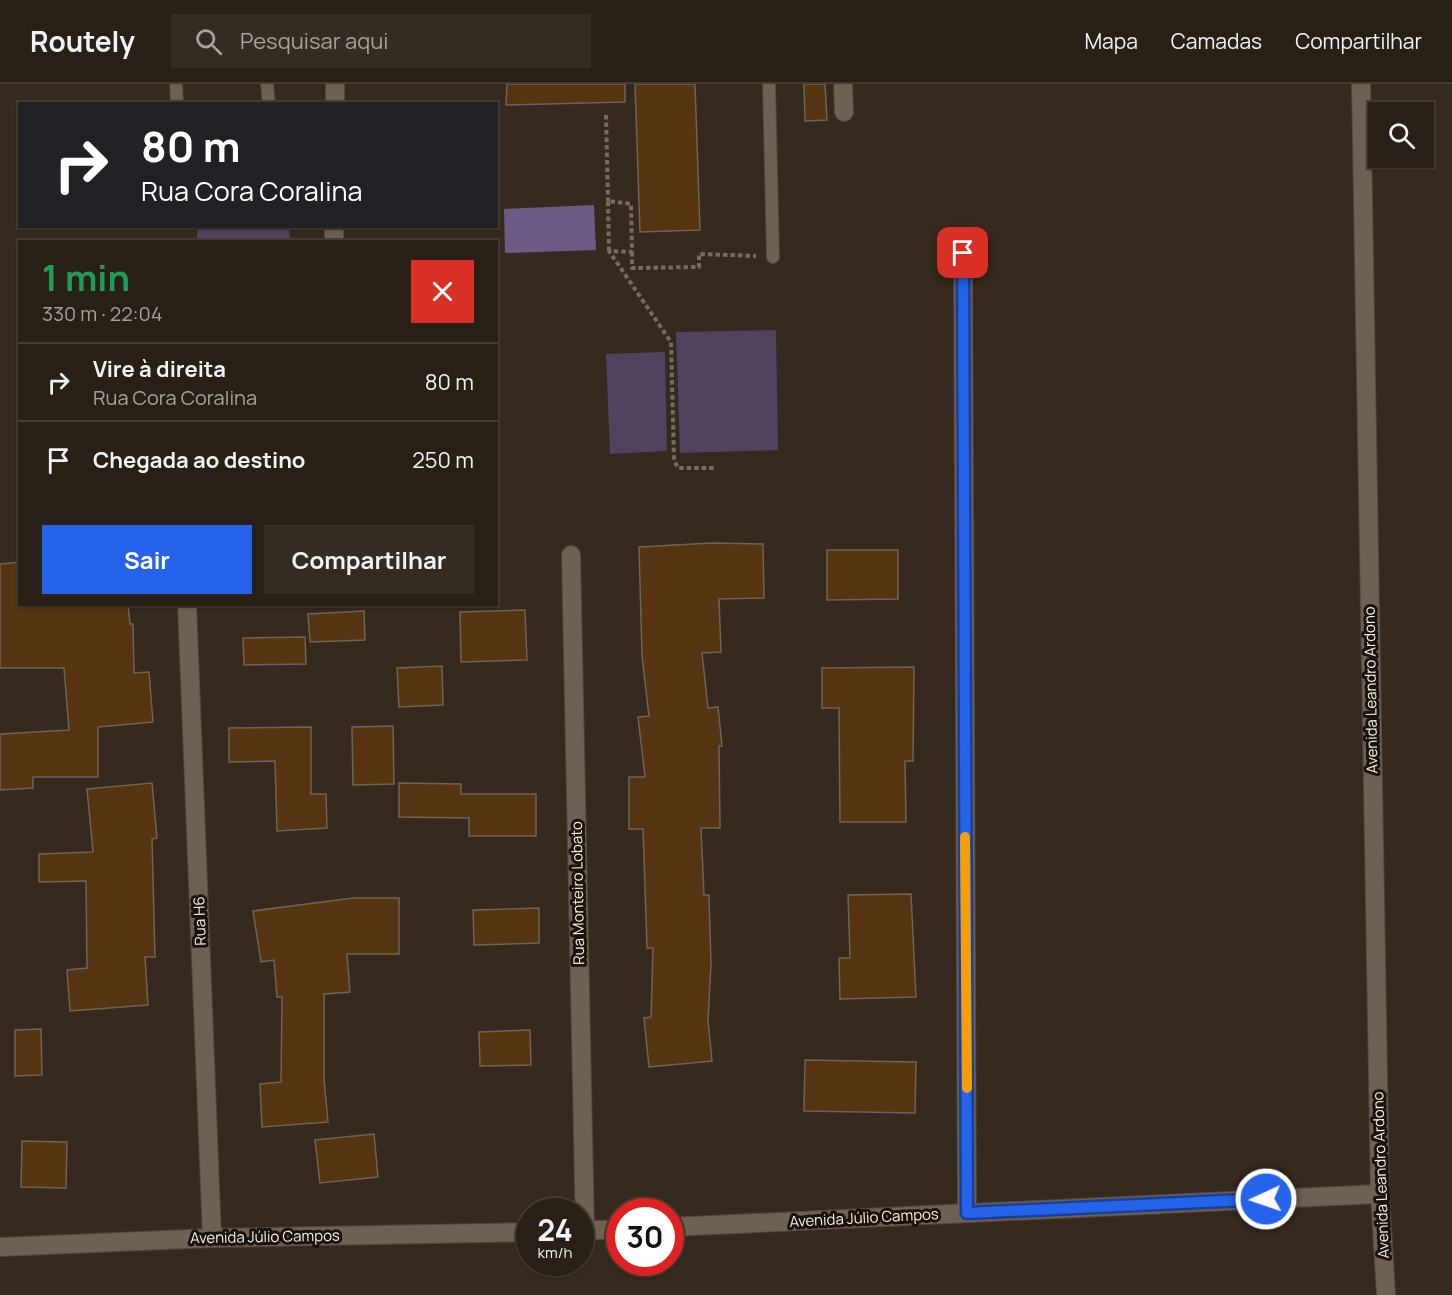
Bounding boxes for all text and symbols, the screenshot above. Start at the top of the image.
search box [171,14,591,68]
text: Routely [30,22,135,60]
icon: search [192,25,225,58]
text: Pesquisar aqui [240,26,388,56]
text: Mapa [1084,27,1138,55]
text: Camadas [1171,27,1262,55]
text: Compartilhar [1295,27,1422,55]
map controls [1368,102,1434,168]
button: search [1368,102,1434,168]
text: 80 m [141,117,241,175]
icon: right [42,126,120,204]
text: Rua Cora Coralina [141,172,362,209]
pin [937,227,988,278]
icon: arrive [946,236,979,269]
text: 1 min [42,253,130,302]
button: close [411,260,474,323]
text: 330 m · 22:04 [42,300,163,327]
text: Vire à direita [93,354,226,384]
icon: right [42,366,75,399]
text: 80 m [425,367,474,397]
text: Rua Cora Coralina [93,384,257,411]
icon: arrive [42,444,75,477]
text: Chegada ao destino [93,445,305,475]
text: 250 m [412,445,474,475]
button: Sair [42,525,252,594]
button: Compartilhar [264,525,474,594]
street label: Avenida Leandro Ardono [1359,606,1382,774]
street label: Rua Monteiro Lobato [566,821,589,965]
street label: Rua H6 [188,896,211,946]
street label: Avenida Leandro Ardono [1367,1091,1394,1259]
position arrow [1234,1167,1298,1231]
speed limit sign: 30 [606,1198,684,1276]
street label: Avenida Júlio Campos [789,1203,939,1232]
text: 24 [537,1209,573,1250]
street label: Avenida Júlio Campos [190,1225,340,1248]
text: km/h [538,1242,572,1263]

